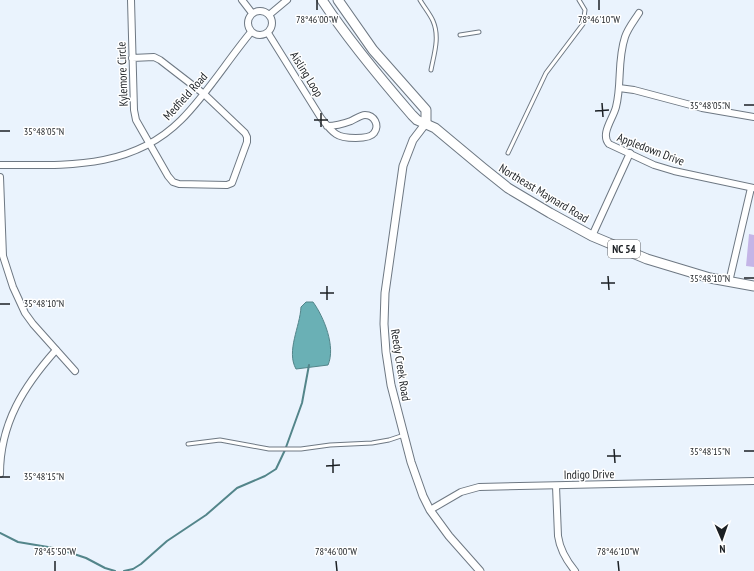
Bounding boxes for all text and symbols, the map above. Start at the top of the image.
text: 78°46'00"W [296,13,338,26]
text: 78°46'10"W [578,13,620,26]
street label: Kylemore Circle [113,41,131,107]
street label: Aisling Loop [287,48,327,100]
street label: Medfield Road [160,69,210,123]
text: 35°48'05"N [690,99,730,112]
text: 35°48'05"N [24,125,64,138]
street label: Appledown Drive [615,129,687,169]
street label: Northeast Maynard Road [496,160,592,226]
road number: NC 54 [608,240,640,258]
text: 35°48'10"N [690,272,730,285]
text: 35°48'10"N [24,297,64,310]
street label: Reedy Creek Road [388,328,414,402]
text: 35°48'15"N [690,445,730,458]
street label: Indigo Drive [564,466,614,482]
text: 35°48'15"N [24,470,64,483]
north arrow [702,519,742,559]
text: N [719,542,726,556]
text: 78°45'50"W [34,545,76,558]
text: 78°46'00"W [315,545,357,558]
text: 78°46'10"W [597,545,639,558]

